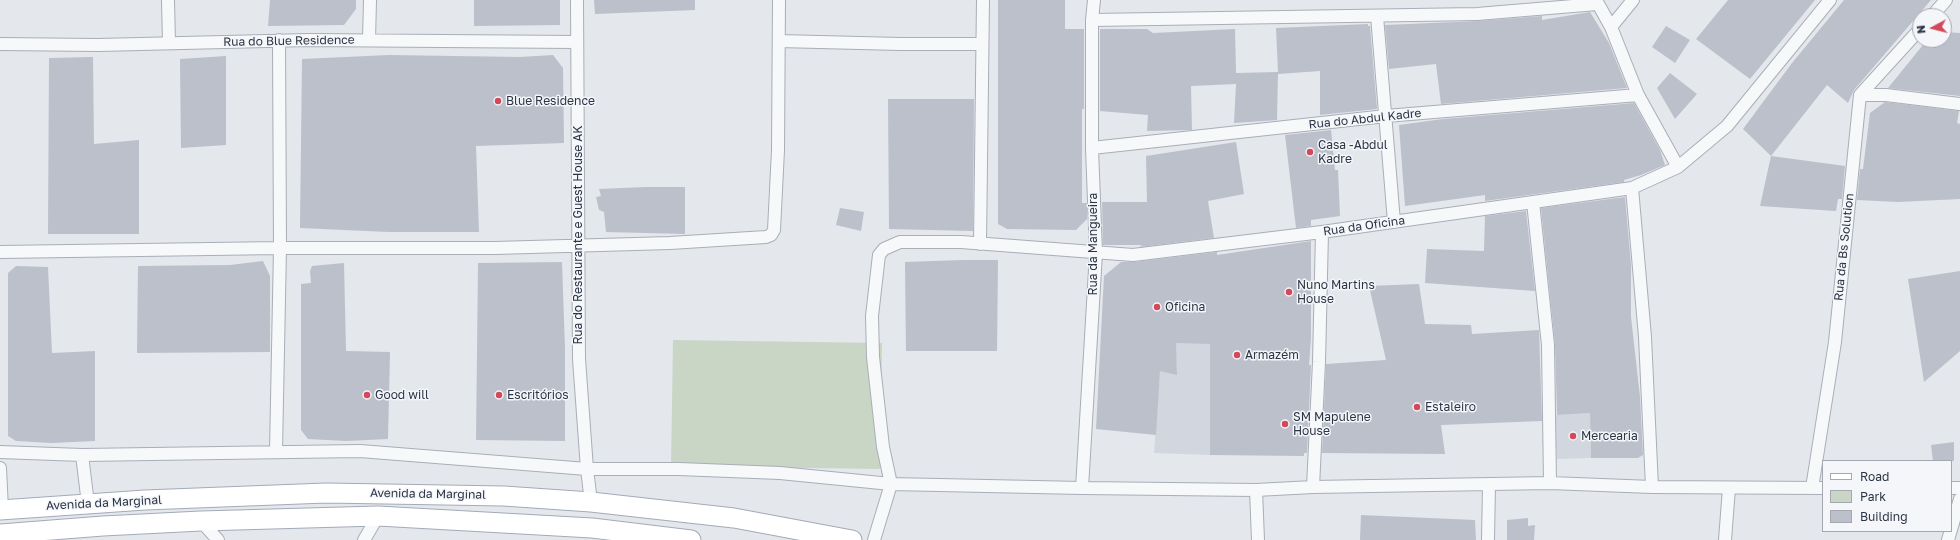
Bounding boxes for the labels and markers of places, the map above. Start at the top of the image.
place label: Blue Residence [506,94,595,108]
marker: Blue Residence [493,96,503,106]
place label: Casa -Abdul Kadre [1318,138,1388,166]
marker: Casa -Abdul Kadre [1305,147,1315,157]
place label: Nuno Martins House [1297,278,1375,306]
marker: Nuno Martins House [1284,287,1294,297]
place label: Oficina [1165,300,1205,314]
marker: Oficina [1152,302,1162,312]
place label: Armazém [1245,348,1299,362]
marker: Armazém [1232,350,1242,360]
place label: Good will [375,388,429,402]
place label: Escritórios [507,388,569,402]
marker: Good will [362,390,372,400]
marker: Escritórios [494,390,504,400]
place label: Estaleiro [1425,400,1476,414]
marker: Estaleiro [1412,402,1422,412]
place label: SM Mapulene House [1293,410,1371,438]
marker: SM Mapulene House [1280,419,1290,429]
place label: Mercearia [1581,429,1638,443]
marker: Mercearia [1568,431,1578,441]

